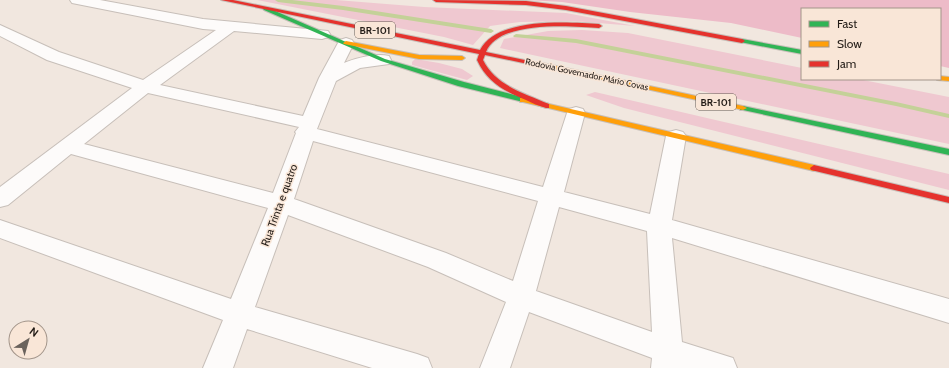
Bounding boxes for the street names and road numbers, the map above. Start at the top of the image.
road number: BR-101 [355,22,395,38]
street label: Rodovia Governador Mário Covas [524,56,650,92]
road number: BR-101 [696,94,736,110]
street label: Rua Trinta e quatro [258,162,300,248]

